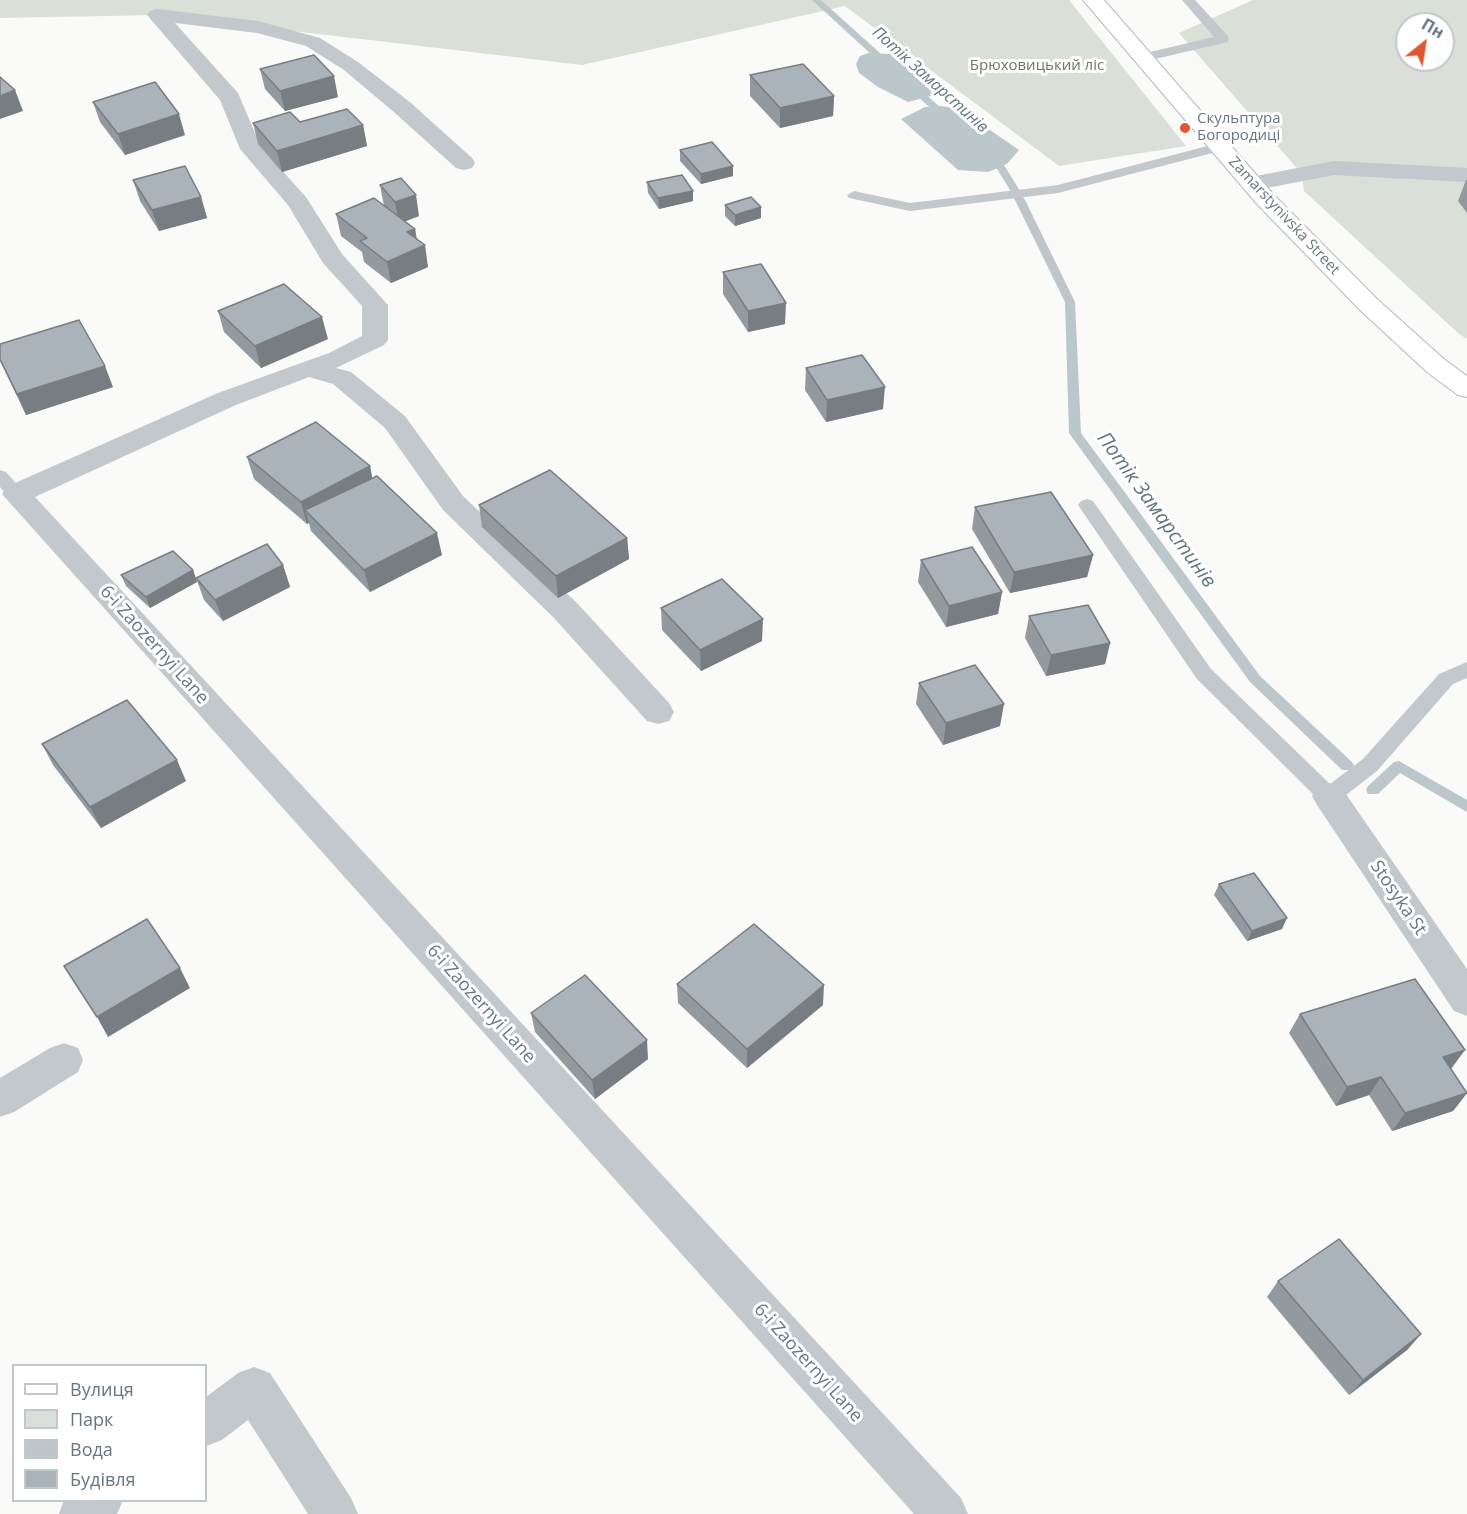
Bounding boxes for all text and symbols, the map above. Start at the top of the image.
north arrow [1395,12,1455,72]
text: Пн [1418,13,1448,43]
water label: Потік Замарстинів [868,23,992,137]
park label: Брюховицький ліс [970,57,1104,75]
place label: Скульптура Богородиці [1197,110,1281,145]
marker: Скульптура Богородиці [1178,121,1192,135]
street label: Zamarstynivska Street [1225,153,1343,279]
water label: Потік Замарстинів [1091,427,1221,593]
street label: 6-i Zaozernyi Lane [95,581,213,709]
street label: Stosyka St [1365,857,1431,939]
street label: 6-i Zaozernyi Lane [422,940,540,1068]
street label: 6-i Zaozernyi Lane [749,1299,867,1427]
legend [12,1364,207,1502]
text: Вулиця [70,1377,134,1401]
text: Парк [70,1407,113,1431]
text: Вода [70,1437,113,1461]
text: Будівля [70,1467,136,1491]

